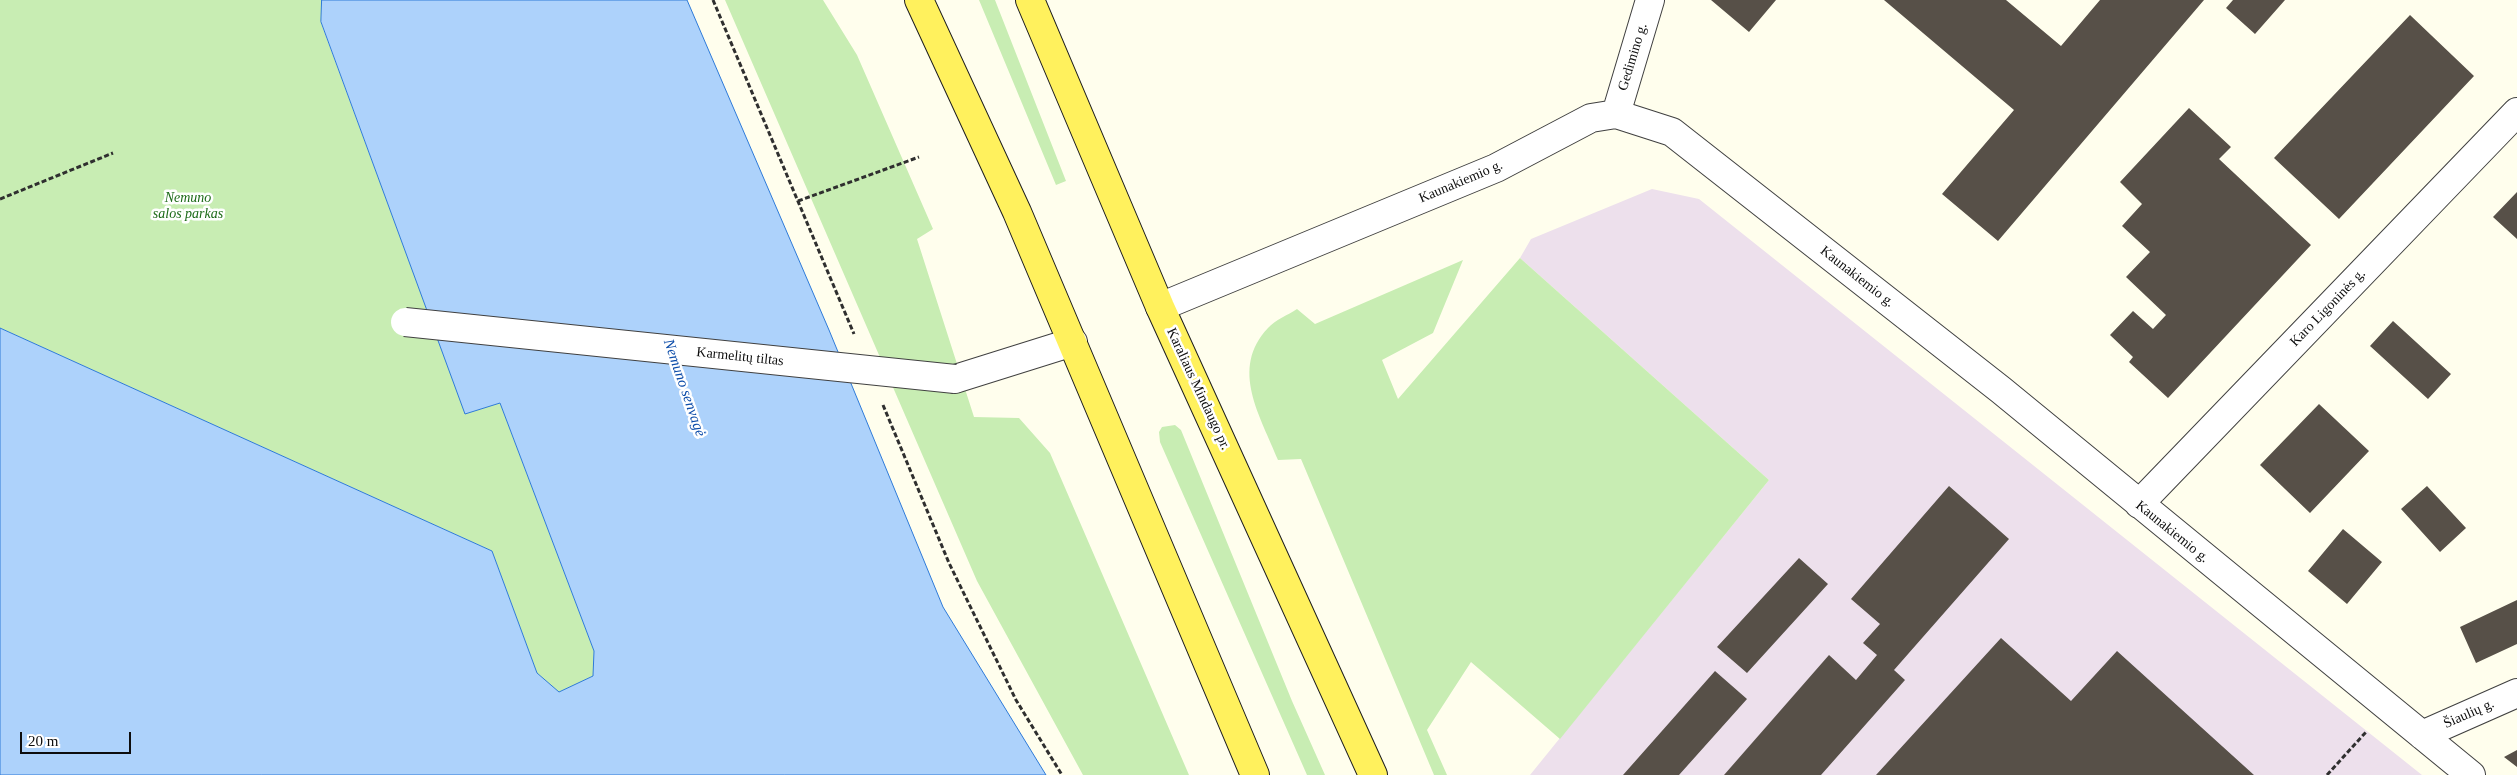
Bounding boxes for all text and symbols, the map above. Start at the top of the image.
street label: Gedimino g. [1615,21,1651,93]
street label: Kaunakiemio g. [1417,157,1505,207]
park label: Nemuno salos parkas [153,190,223,222]
street label: Kaunakiemio g. [1817,243,1897,311]
street label: Karo Ligoninės g. [2287,266,2369,350]
street label: Karaliaus Mindaugo pr. [1162,325,1234,453]
water label: Nemuno senvagė [659,337,709,439]
street label: Karmelitų tiltas [696,344,784,370]
street label: Kaunakiemio g. [2132,497,2212,567]
street label: Šiaulių g. [2441,695,2497,733]
scale bar [22,722,134,754]
text: 20 m [28,733,58,749]

